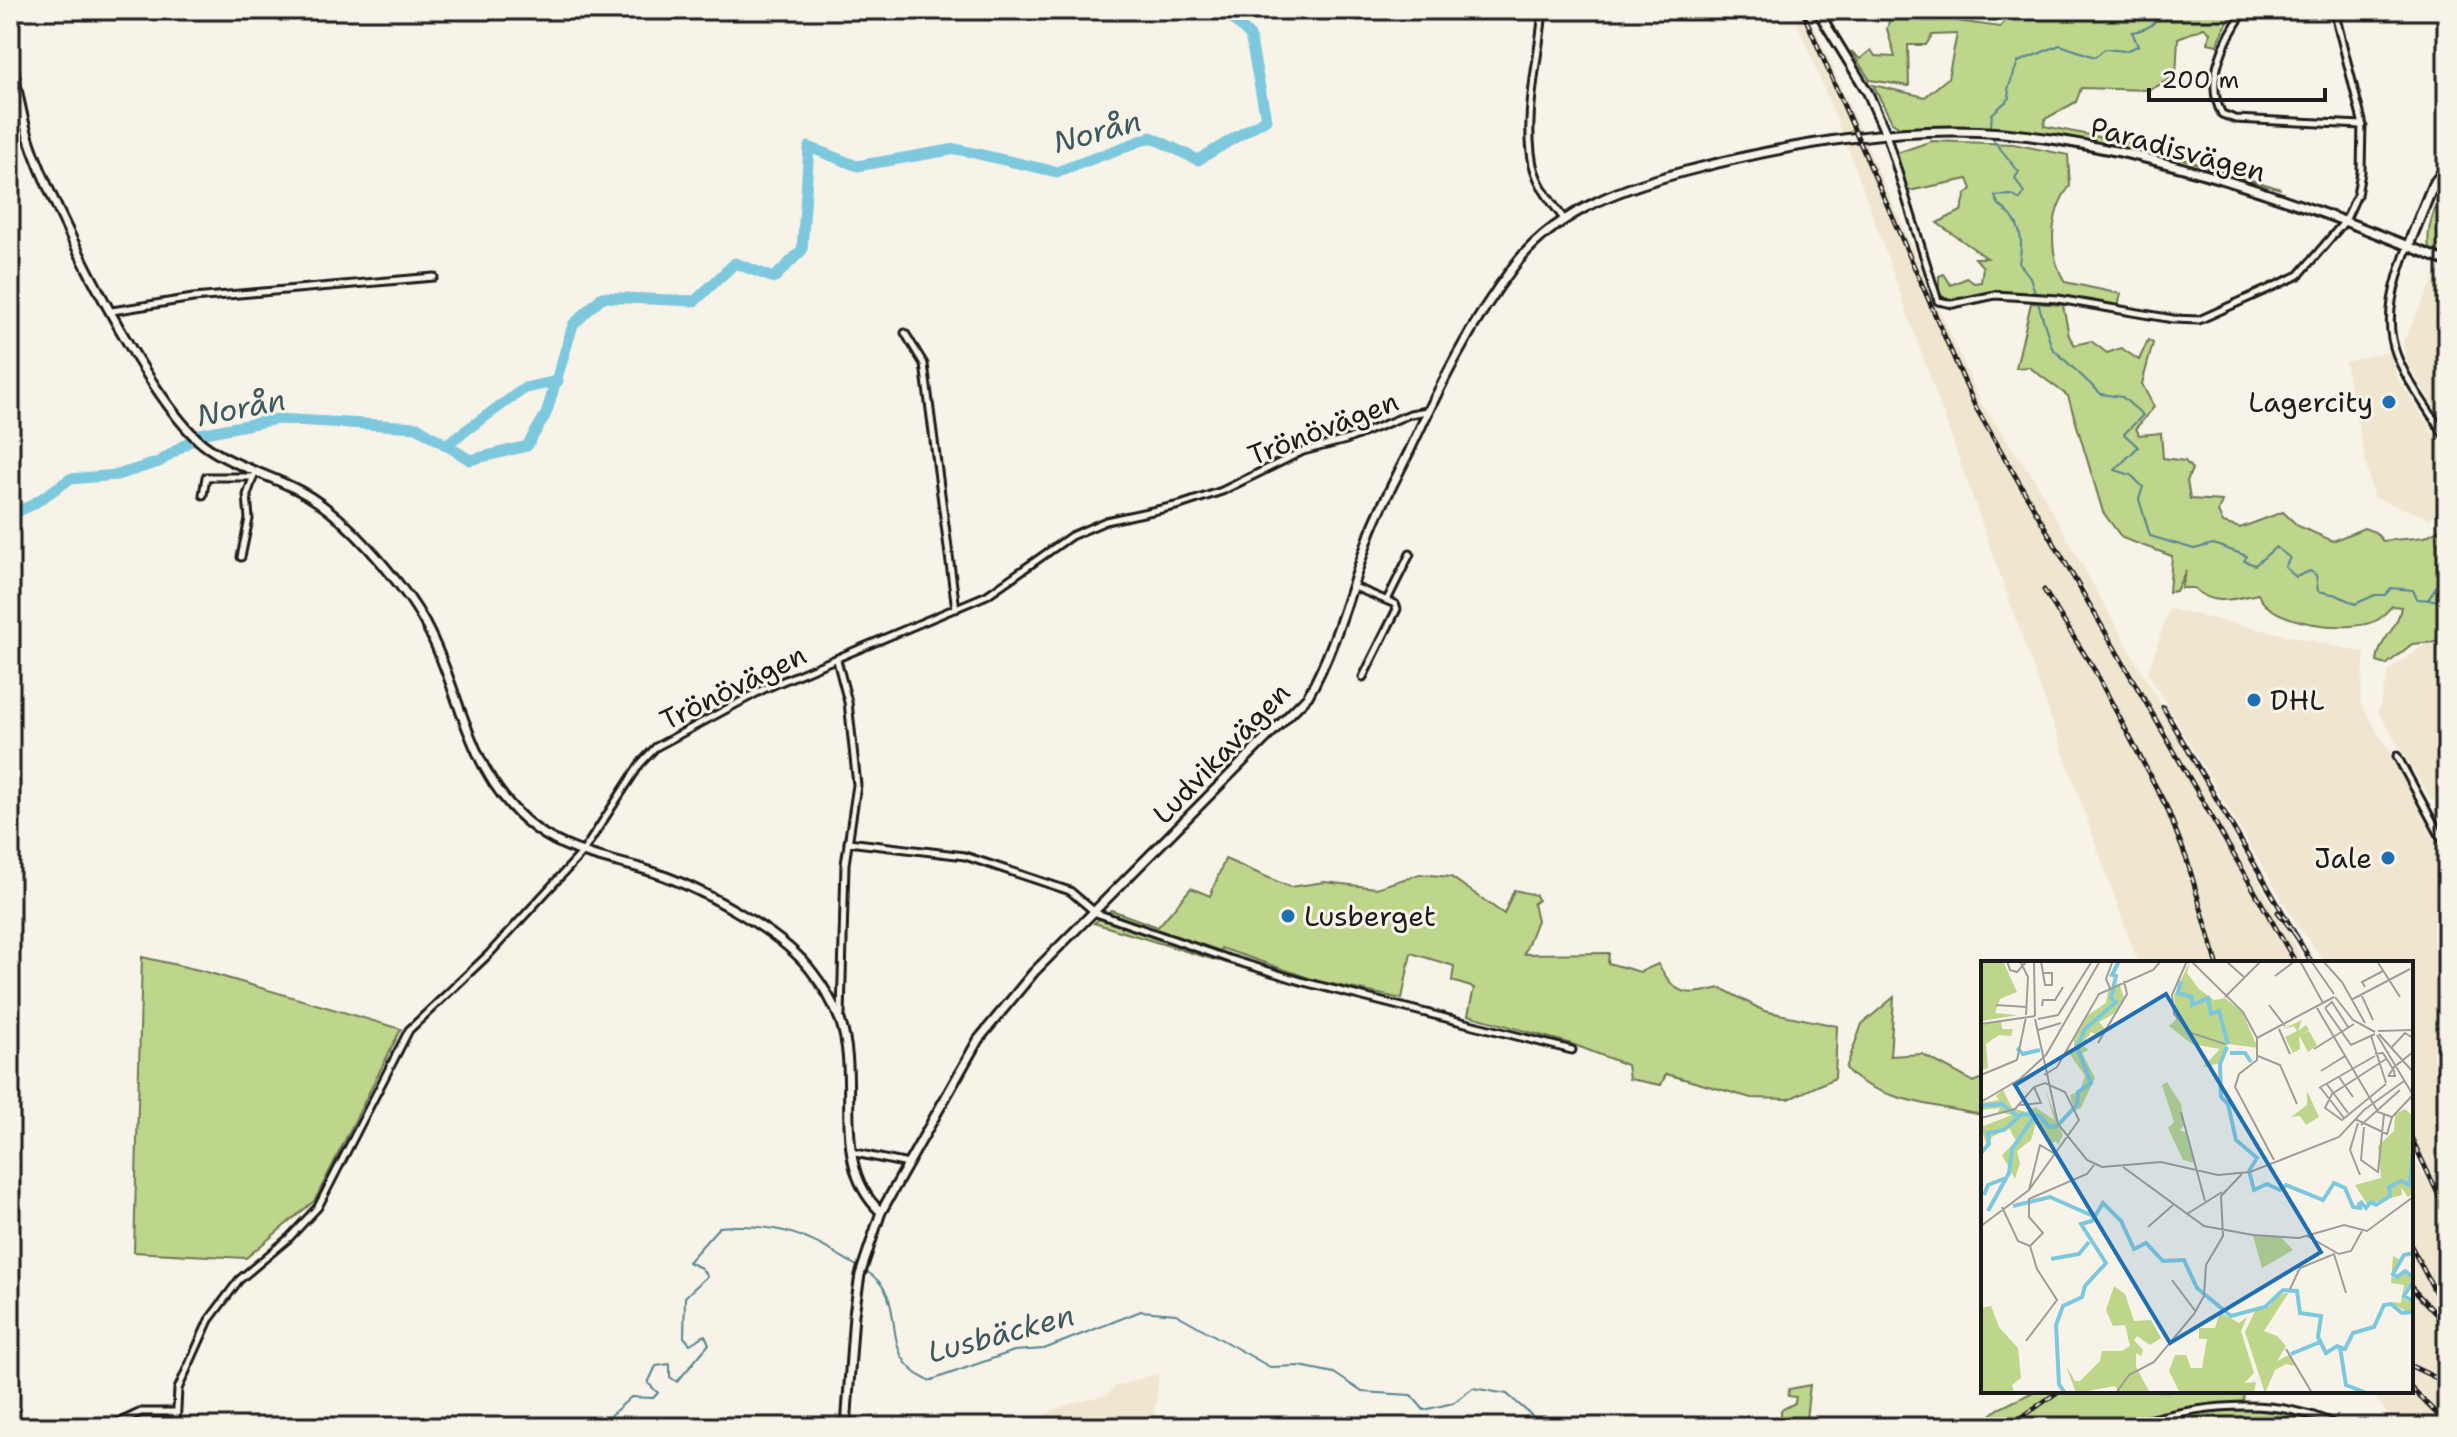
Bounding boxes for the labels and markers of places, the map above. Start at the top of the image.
place label: Lagercity [2248,383,2373,421]
marker: Lagercity [2380,393,2398,411]
place label: DHL [2270,681,2325,719]
marker: DHL [2245,691,2263,709]
place label: Jale [2314,839,2372,877]
marker: Jale [2379,849,2397,867]
place label: Lusberget [1304,897,1436,935]
marker: Lusberget [1279,907,1297,925]

